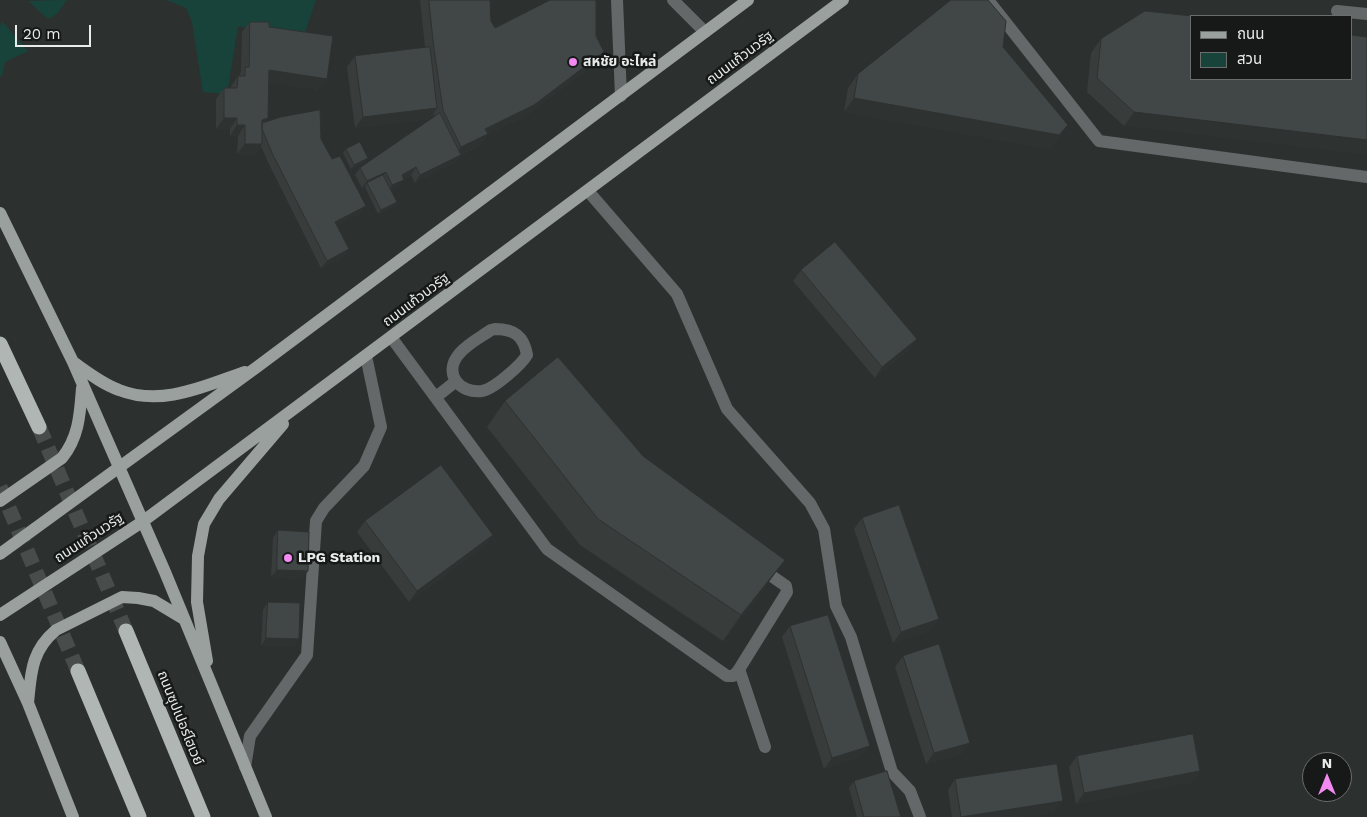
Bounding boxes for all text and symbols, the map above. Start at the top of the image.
scale bar [18,15,94,47]
legend [1190,15,1352,80]
text: 20 m [23,25,61,43]
text: ถนน [1237,25,1264,43]
street label: ถนนแก้วนวรัฐ [703,28,777,88]
text: สวน [1237,50,1262,68]
place label: สหชัย อะไหล่ [583,54,656,70]
marker: สหชัย อะไหล่ [567,56,579,68]
street label: ถนนแก้วนวรัฐ [379,270,453,330]
street label: ถนนแก้วนวรัฐ [51,509,127,567]
place label: LPG Station [298,550,380,566]
marker: LPG Station [282,552,294,564]
street label: ถนนซุปเปอร์ไฮเวย์ [153,668,207,768]
north arrow [1302,752,1352,802]
text: N [1322,755,1332,771]

